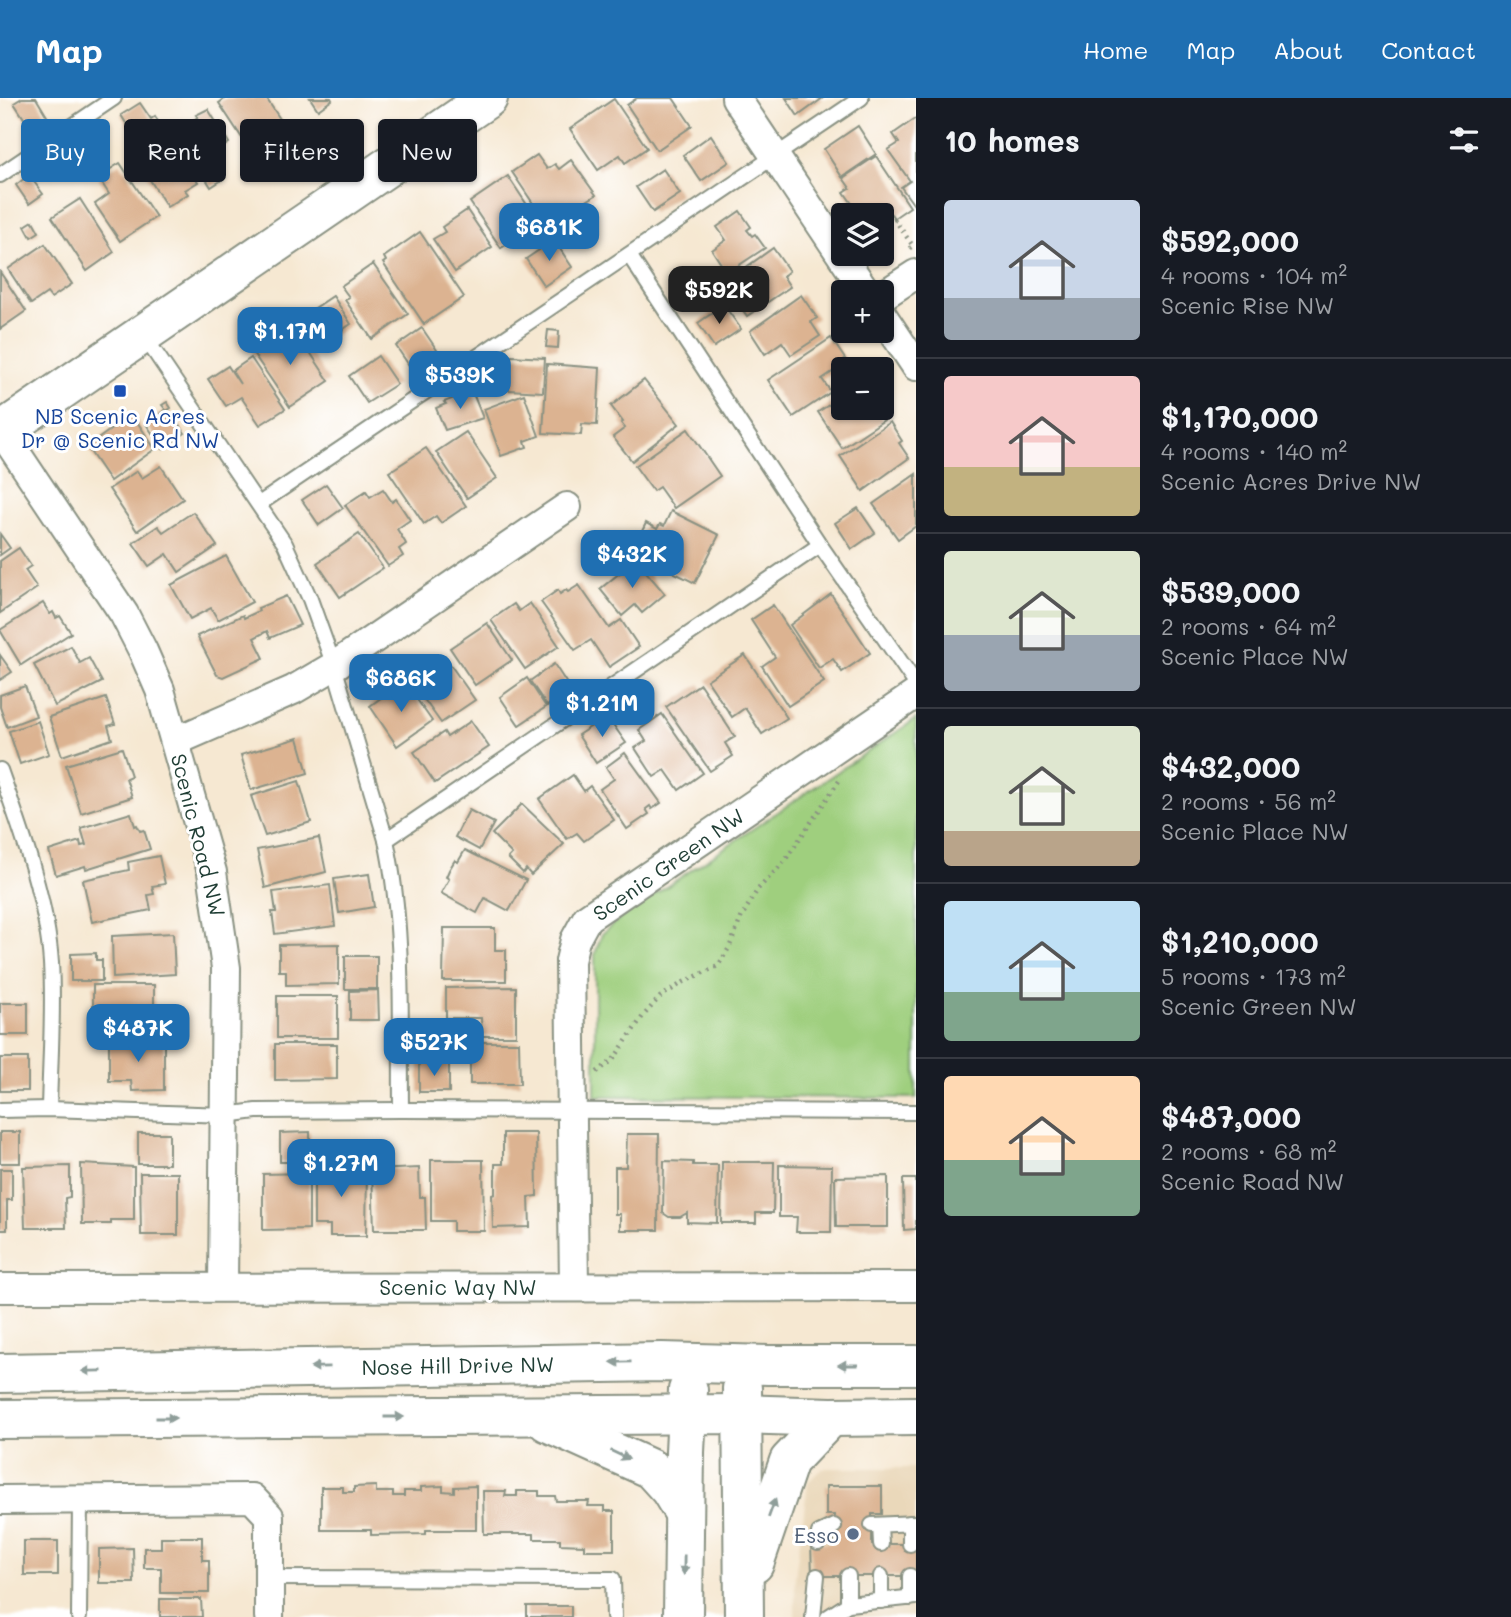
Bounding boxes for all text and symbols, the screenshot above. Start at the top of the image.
text: Map [35,28,103,71]
text: Home [1083,34,1148,65]
text: Map [1186,34,1235,65]
text: About [1273,34,1343,65]
text: Contact [1381,34,1476,65]
chip: Buy [21,119,110,182]
chip: Rent [124,119,226,182]
chip: Filters [240,119,364,182]
chip: New [378,119,477,182]
text: 10 homes [944,120,1080,160]
icon: filters [1445,121,1483,159]
map controls [831,203,894,420]
button: layers [831,203,894,266]
pin: $681K [500,204,598,263]
text: $681K [515,211,583,241]
text: $592,000 [1161,220,1299,260]
icon: home [1000,228,1084,312]
text: 4 rooms · 104 m² [1161,260,1347,290]
pin: $592K [670,266,768,326]
text: $592K [684,274,754,304]
button: + [831,280,894,343]
text: Scenic Rise NW [1161,290,1334,320]
pin: $1.17M [233,308,347,367]
text: $1.17M [253,315,327,345]
pin: $539K [411,352,509,411]
button: − [831,357,894,420]
text: $539K [425,359,495,389]
marker: NB Scenic Acres Dr @ Scenic Rd NW [112,383,128,399]
text: $1,170,000 [1161,396,1318,436]
place label: NB Scenic Acres Dr @ Scenic Rd NW [21,402,219,453]
icon: home [1000,404,1084,488]
text: 4 rooms · 140 m² [1161,436,1347,466]
text: Scenic Acres Drive NW [1161,466,1421,496]
pin: $432K [583,531,681,590]
text: $432K [597,538,667,568]
text: $539,000 [1161,571,1300,611]
icon: home [1000,579,1084,663]
text: 2 rooms · 64 m² [1161,611,1336,641]
text: Scenic Place NW [1161,641,1349,671]
pin: $686K [352,654,450,714]
text: $686K [365,662,437,692]
pin: $1.21M [545,680,659,739]
text: $1.21M [565,687,639,717]
text: $432,000 [1161,746,1300,786]
street label: Scenic Road NW [166,751,232,919]
icon: home [1000,754,1084,838]
text: 2 rooms · 56 m² [1161,786,1336,816]
street label: Scenic Green NW [587,802,749,926]
text: Scenic Place NW [1161,816,1349,846]
text: $1,210,000 [1161,921,1318,961]
icon: home [1000,929,1084,1013]
text: 5 rooms · 173 m² [1161,961,1346,991]
text: Scenic Green NW [1161,991,1357,1021]
pin: $487K [89,1004,187,1064]
text: $487K [102,1012,174,1042]
pin: $527K [385,1018,483,1078]
text: $527K [400,1026,468,1056]
text: $487,000 [1161,1096,1301,1136]
icon: home [1000,1104,1084,1188]
text: 2 rooms · 68 m² [1161,1136,1336,1166]
pin: $1.27M [284,1140,398,1199]
text: $1.27M [303,1147,379,1177]
text: Scenic Road NW [1161,1166,1344,1196]
street label: Scenic Way NW [379,1273,537,1300]
street label: Nose Hill Drive NW [361,1350,555,1380]
one-way arrow [609,1356,631,1368]
one-way arrow [837,1359,859,1371]
one-way arrow [309,1362,331,1373]
one-way arrow [81,1365,103,1377]
one-way arrow [383,1411,405,1423]
one-way arrow [155,1412,177,1424]
one-way arrow [610,1449,630,1460]
one-way arrow [767,1497,778,1518]
place label: Esso [794,1521,839,1548]
marker: Esso [845,1526,861,1542]
one-way arrow [678,1554,690,1576]

